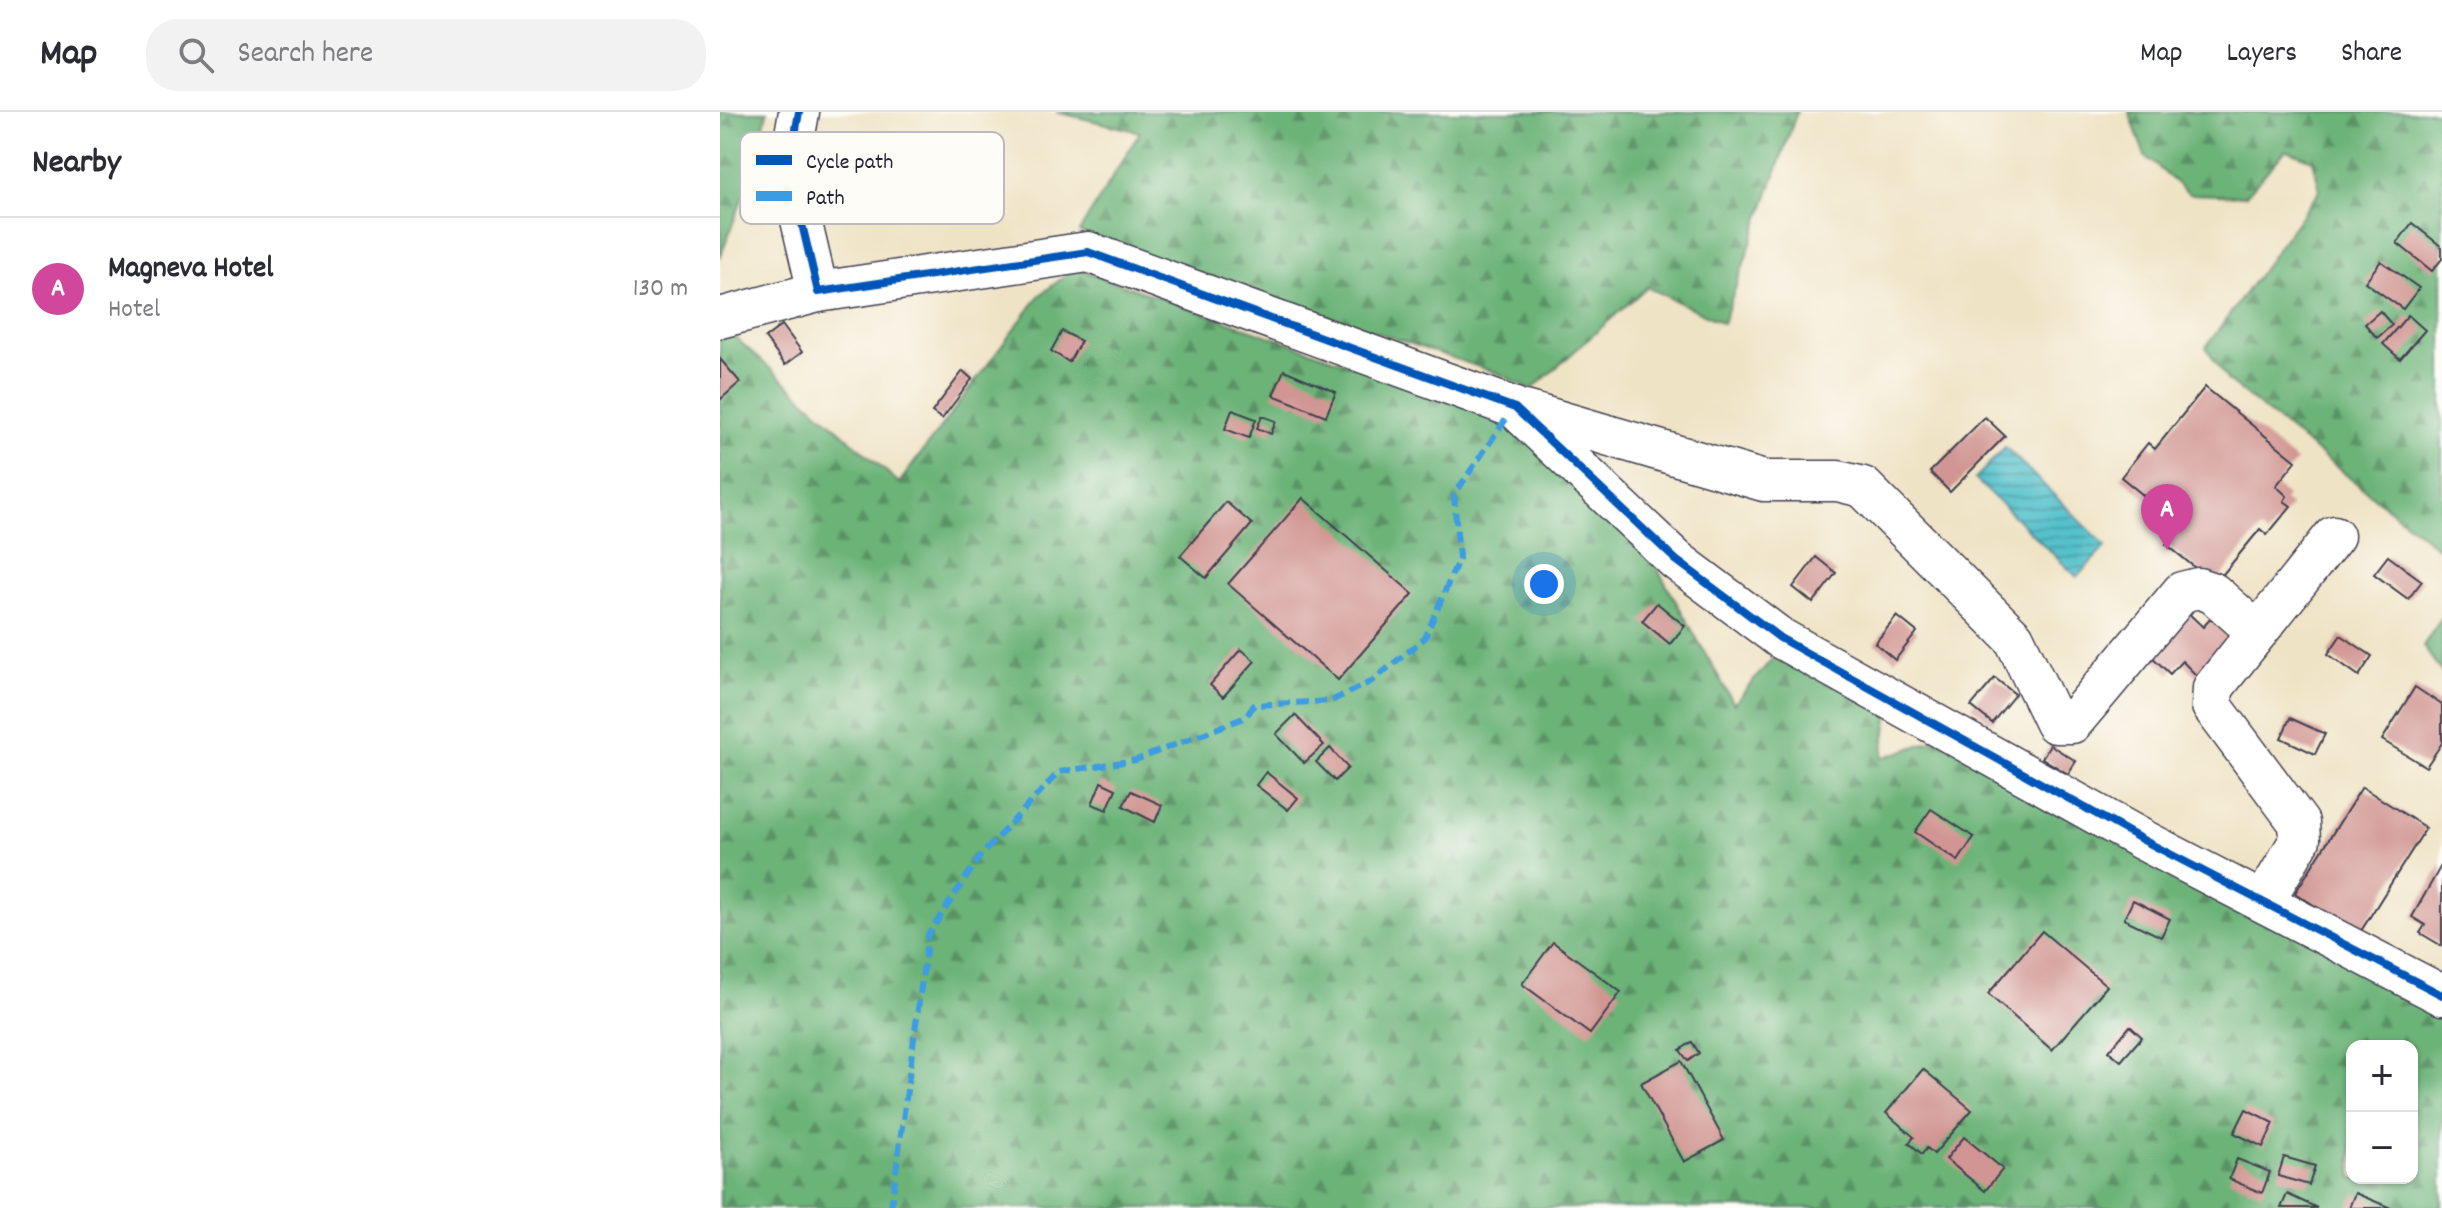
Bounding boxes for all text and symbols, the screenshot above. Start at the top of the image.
search box [146,19,706,91]
text: Map [40,28,98,83]
icon: search [174,33,218,77]
text: Search here [238,34,373,77]
text: Map [2140,35,2183,75]
text: Layers [2227,35,2297,75]
text: Share [2341,35,2402,75]
legend [740,132,1004,224]
text: Nearby [32,140,121,189]
text: Cycle path [806,148,893,179]
text: Path [806,184,845,215]
text: Magneva Hotel [108,249,273,292]
text: A [51,271,65,308]
text: 130 m [633,271,688,308]
text: Hotel [108,292,160,329]
pin: A [2141,484,2193,550]
your location [1524,564,1564,604]
map controls [2346,1040,2418,1184]
button: + [2346,1040,2418,1112]
button: − [2346,1112,2418,1184]

